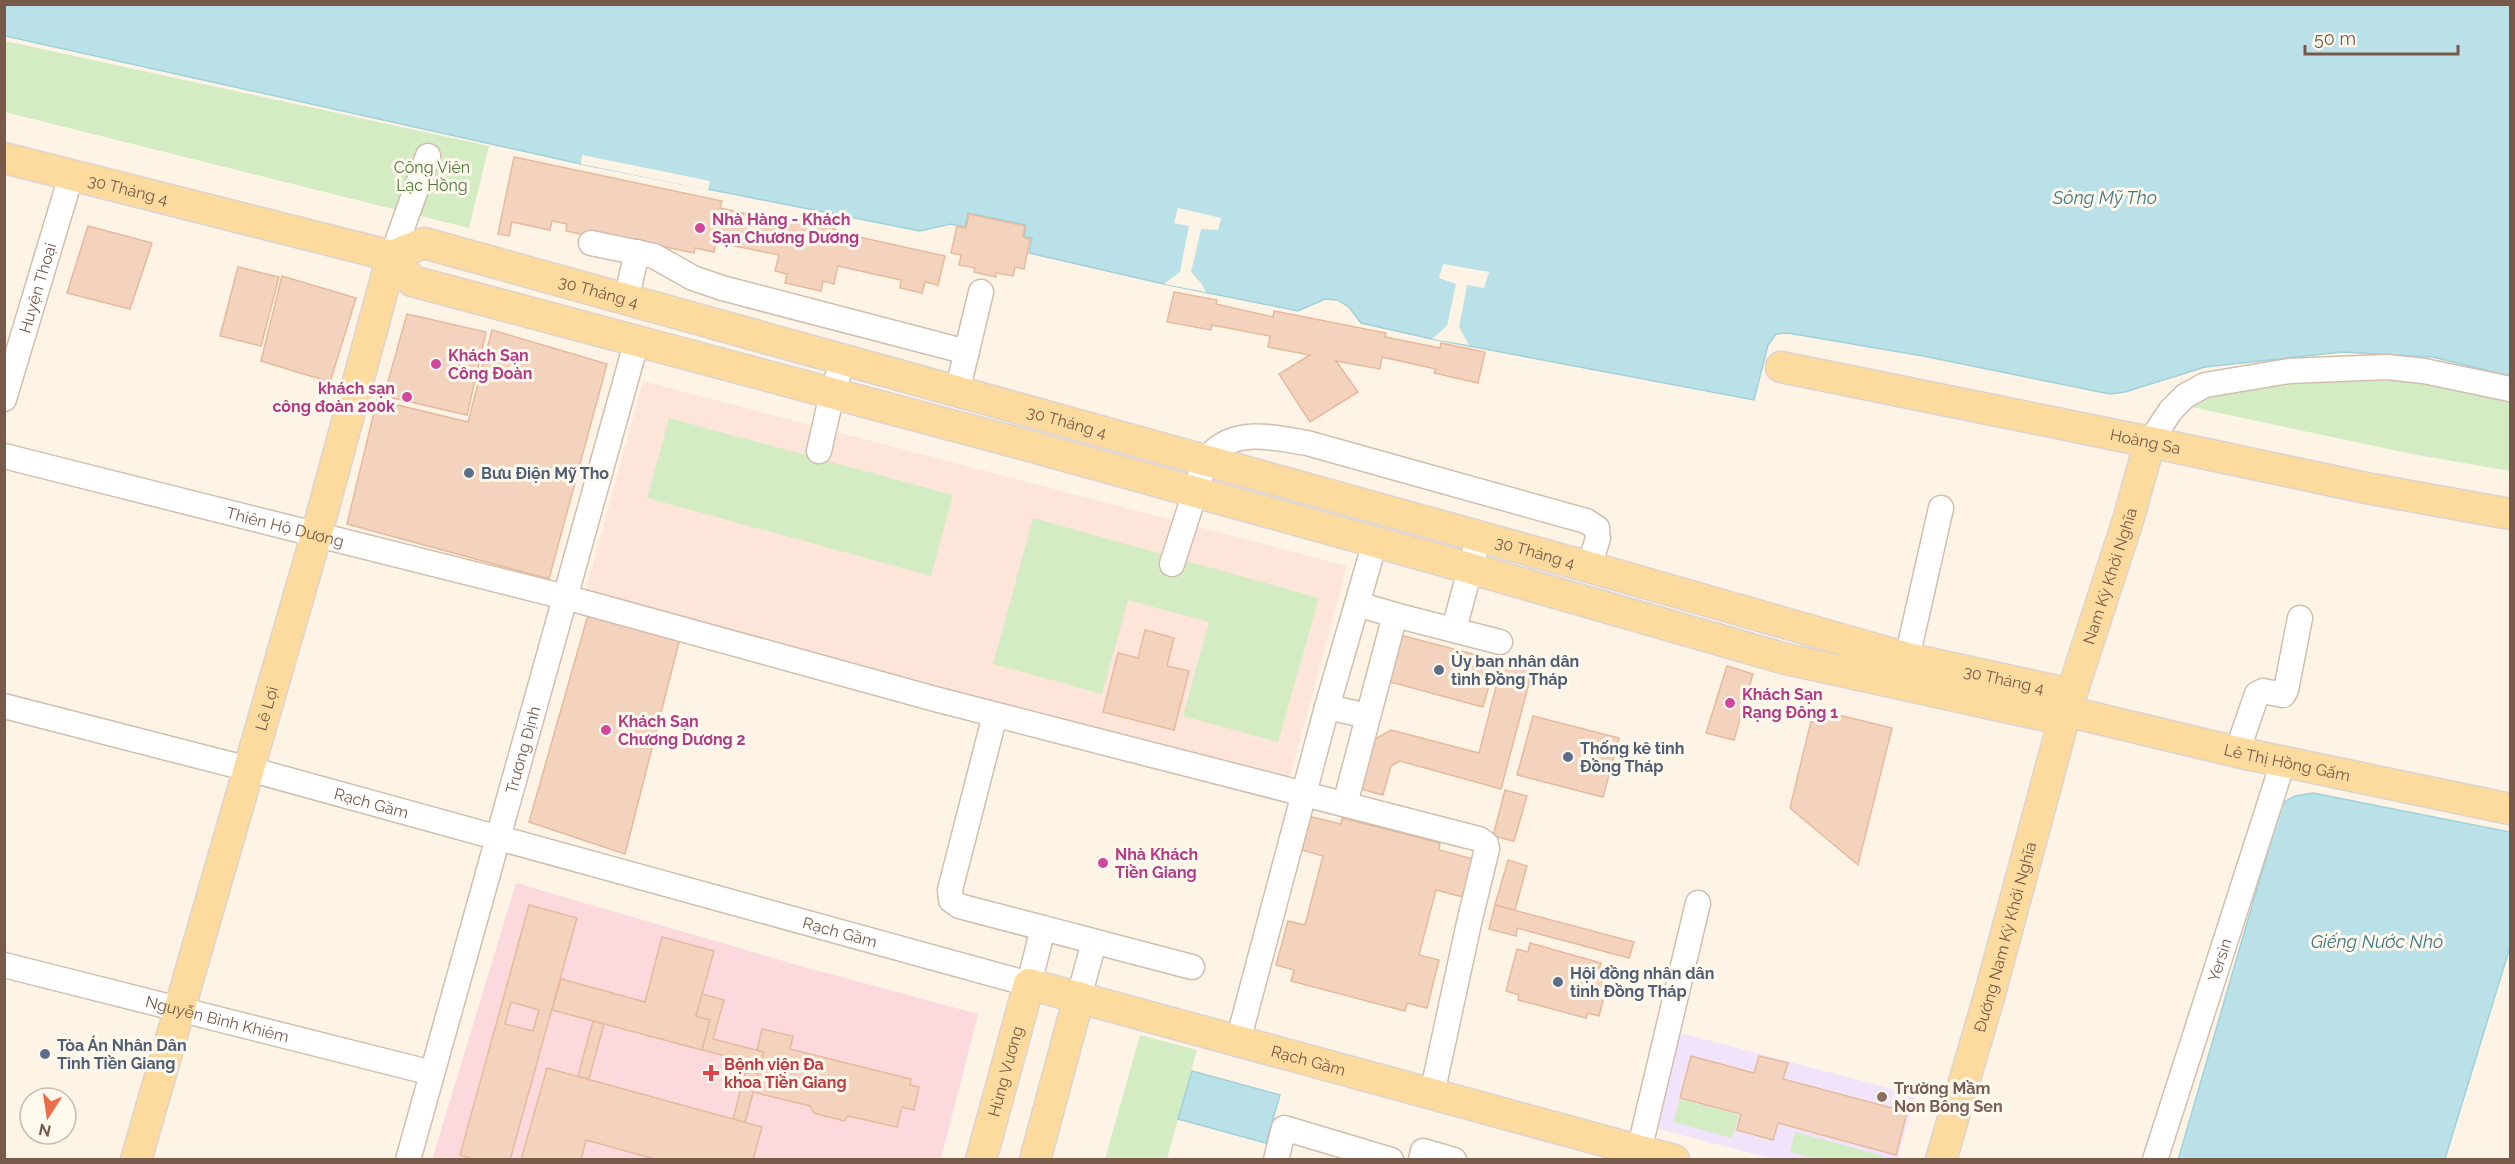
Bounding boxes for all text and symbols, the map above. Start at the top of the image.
scale bar [2305,18,2458,56]
text: 50 m [2314,28,2356,49]
park label: Công Viên Lạc Hồng [394,158,470,195]
street label: 30 Tháng 4 [86,170,170,209]
water label: Sông Mỹ Tho [2052,187,2157,208]
place label: Nhà Hàng - Khách Sạn Chương Dương [712,210,859,247]
marker: Nhà Hàng - Khách Sạn Chương Dương [693,221,707,235]
street label: Huyện Thoại [15,241,60,335]
street label: 30 Tháng 4 [557,271,641,312]
place label: Khách Sạn Công Đoàn [448,346,532,383]
marker: Khách Sạn Công Đoàn [429,357,443,371]
place label: khách sạn công đoàn 200k [272,379,395,416]
marker: khách sạn công đoàn 200k [400,390,414,404]
street label: 30 Tháng 4 [1025,402,1109,442]
street label: Hoàng Sa [2109,425,2183,458]
place label: Bưu Điện Mỹ Tho [481,464,609,483]
marker: Bưu Điện Mỹ Tho [462,466,476,480]
street label: Thiên Hộ Dương [224,503,346,551]
street label: Nam Kỳ Khởi Nghĩa [2079,506,2140,647]
street label: 30 Tháng 4 [1493,532,1577,572]
place label: Ủy ban nhân dân tỉnh Đồng Tháp [1451,651,1579,689]
street label: 30 Tháng 4 [1962,661,2046,697]
marker: Ủy ban nhân dân tỉnh Đồng Tháp [1432,663,1446,677]
street label: Lê Lợi [251,684,282,733]
place label: Khách Sạn Rạng Đông 1 [1742,685,1838,722]
marker: Khách Sạn Rạng Đông 1 [1723,696,1737,710]
street label: Trương Định [501,704,544,796]
place label: Khách Sạn Chương Dương 2 [618,712,746,749]
marker: Khách Sạn Chương Dương 2 [599,723,613,737]
place label: Thống kê tỉnh Đồng Tháp [1580,739,1684,776]
street label: Lê Thị Hồng Gấm [2222,740,2352,785]
marker: Thống kê tỉnh Đồng Tháp [1561,750,1575,764]
street label: Rạch Gầm [332,783,411,822]
street label: Đường Nam Kỳ Khởi Nghĩa [1970,840,2040,1034]
place label: Nhà Khách Tiền Giang [1115,845,1198,882]
marker: Nhà Khách Tiền Giang [1096,856,1110,870]
street label: Rạch Gầm [801,913,879,951]
water label: Giếng Nước Nhỏ [2311,931,2443,952]
street label: Yersin [2203,936,2235,984]
place label: Hội đồng nhân dân tỉnh Đồng Tháp [1570,964,1714,1001]
marker: Hội đồng nhân dân tỉnh Đồng Tháp [1551,975,1565,989]
street label: Nguyễn Bỉnh Khiêm [144,992,291,1046]
street label: Hùng Vương [984,1024,1027,1119]
place label: Tòa Án Nhân Dân Tỉnh Tiền Giang [57,1035,187,1073]
street label: Rạch Gầm [1269,1041,1348,1079]
marker: Tòa Án Nhân Dân Tỉnh Tiền Giang [38,1047,52,1061]
place label: Bệnh viện Đa khoa Tiền Giang [724,1055,847,1092]
marker: Bệnh viện Đa khoa Tiền Giang [702,1064,720,1082]
place label: Trường Mầm Non Bông Sen [1894,1079,2003,1116]
north arrow [18,1086,78,1146]
marker: Trường Mầm Non Bông Sen [1875,1090,1889,1104]
text: N [37,1120,53,1141]

